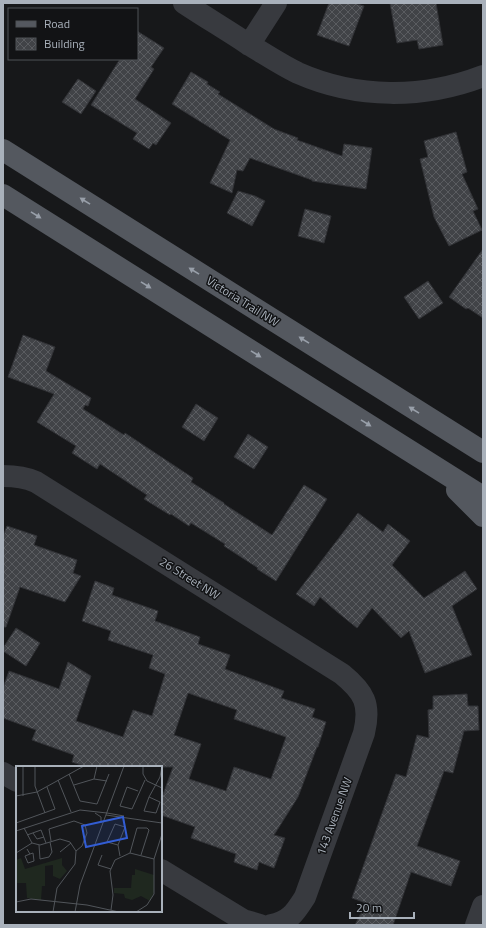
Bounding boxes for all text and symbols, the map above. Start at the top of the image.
legend [8,8,138,60]
text: Road [44,14,70,33]
text: Building [44,34,85,53]
one-way arrow [79,198,91,205]
one-way arrow [30,212,42,219]
one-way arrow [189,267,200,274]
street label: Victoria Trail NW [203,271,284,331]
one-way arrow [140,281,152,288]
one-way arrow [299,336,309,344]
one-way arrow [251,350,261,358]
one-way arrow [408,406,420,413]
one-way arrow [361,419,371,427]
street label: 26 Street NW [156,552,224,604]
inset map [16,766,162,912]
street label: 143 Avenue NW [311,774,357,858]
scale bar [350,894,414,920]
text: 20 m [356,898,382,917]

